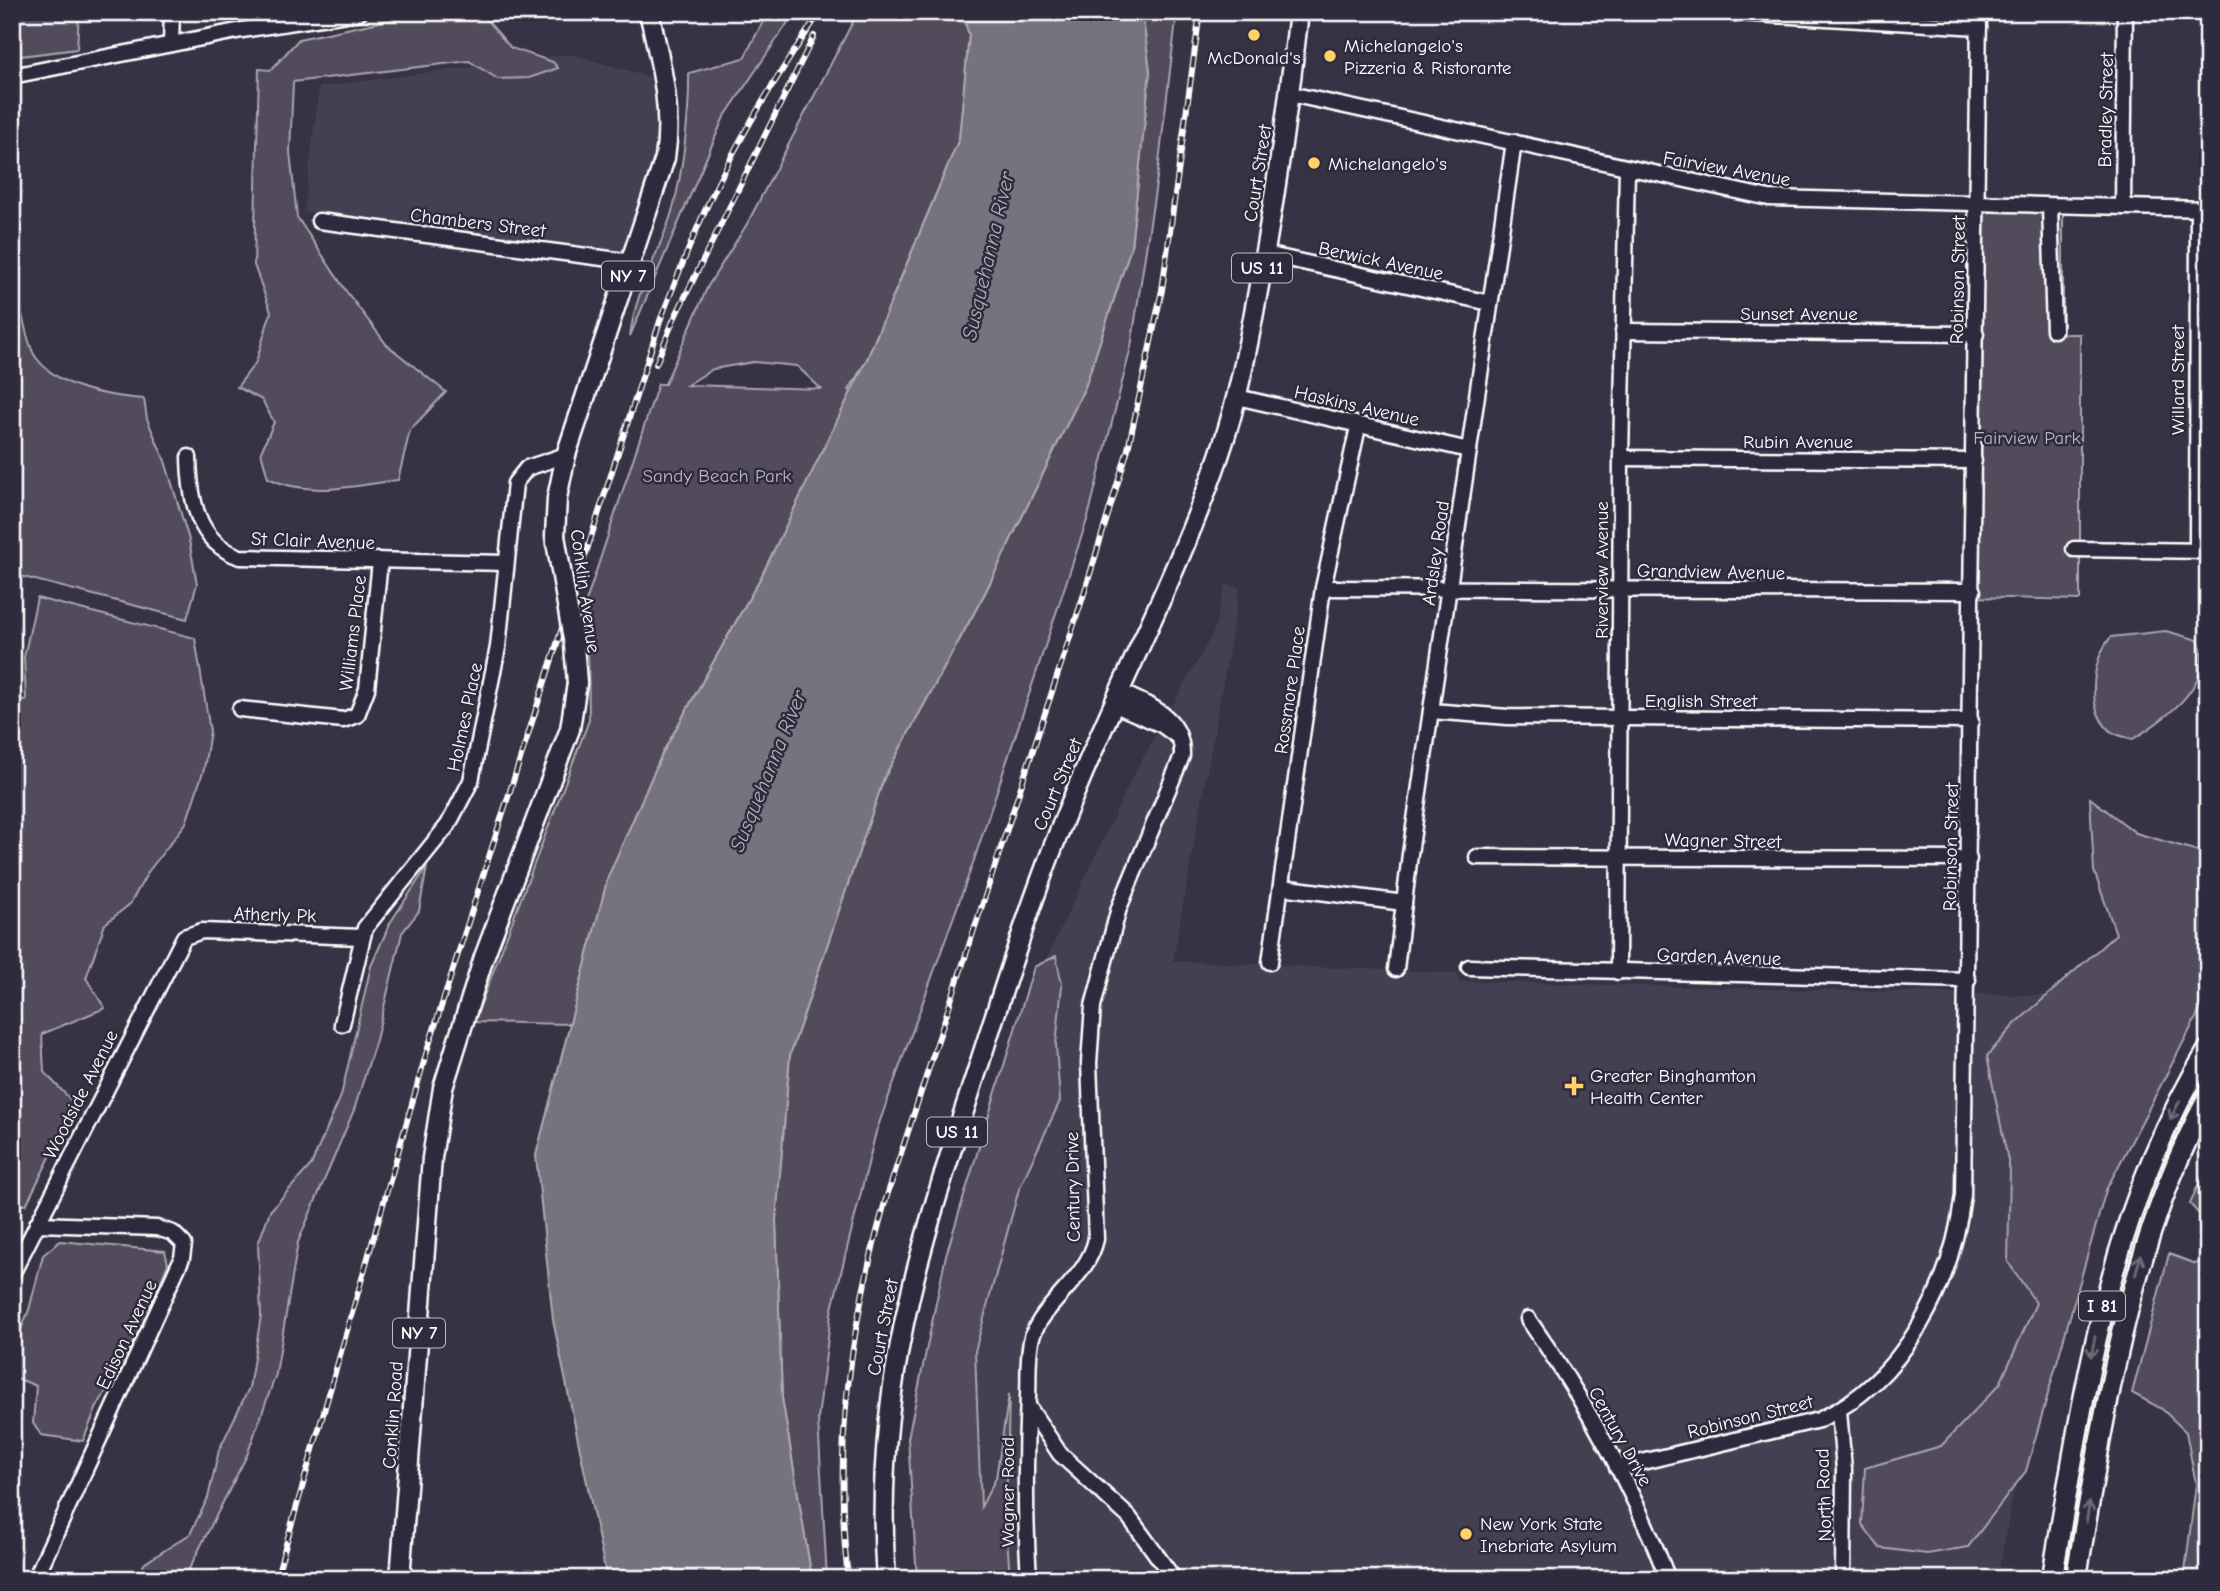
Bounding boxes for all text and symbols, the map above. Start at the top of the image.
marker: McDonald's [1246,27,1262,43]
place label: Michelangelo's Pizzeria & Ristorante [1344,35,1512,79]
place label: McDonald's [1207,47,1301,69]
marker: Michelangelo's Pizzeria & Ristorante [1322,48,1338,64]
street label: Bradley Street [2094,52,2118,168]
street label: Court Street [1239,122,1277,223]
street label: Fairview Avenue [1661,147,1792,191]
place label: Michelangelo's [1328,153,1447,175]
marker: Michelangelo's [1306,155,1322,171]
water label: Susquehanna River [957,168,1019,342]
street label: Chambers Street [409,204,547,242]
street label: Robinson Street [1946,215,1970,344]
street label: Berwick Avenue [1316,237,1445,285]
road number: US 11 [1232,254,1292,282]
road number: NY 7 [602,262,654,290]
street label: Sunset Avenue [1740,303,1858,325]
street label: Willard Street [2167,325,2189,435]
street label: Haskins Avenue [1292,381,1421,431]
park label: Fairview Park [1973,427,2082,449]
street label: Rubin Avenue [1743,431,1853,453]
park label: Sandy Beach Park [643,465,792,487]
street label: Ardsley Road [1418,499,1454,607]
street label: Riverview Avenue [1591,501,1613,639]
street label: St Clair Avenue [251,528,375,554]
street label: Conklin Avenue [565,528,605,654]
street label: Grandview Avenue [1637,560,1785,584]
street label: Williams Place [335,574,371,692]
street label: Rossmore Place [1270,625,1310,756]
street label: Holmes Place [443,661,487,774]
water label: Susquehanna River [725,685,812,855]
street label: English Street [1645,690,1758,712]
street label: Court Street [1029,734,1087,834]
street label: Robinson Street [1939,782,1963,911]
street label: Wagner Street [1665,829,1782,853]
street label: Atherly Pk [233,903,317,927]
street label: Garden Avenue [1656,944,1782,970]
street label: Woodside Avenue [39,1026,123,1163]
place label: Greater Binghamton Health Center [1590,1065,1756,1109]
marker: Greater Binghamton Health Center [1564,1076,1584,1096]
one-way arrow [2167,1099,2181,1120]
road number: US 11 [927,1118,987,1147]
street label: Century Drive [1061,1132,1085,1242]
one-way arrow [2133,1254,2146,1276]
street label: Edison Avenue [92,1276,162,1393]
street label: Court Street [863,1276,903,1378]
road number: I 81 [2079,1292,2125,1321]
road number: NY 7 [393,1318,445,1348]
one-way arrow [2086,1335,2099,1358]
street label: Conklin Road [378,1361,408,1470]
street label: Century Drive [1584,1383,1656,1490]
street label: Robinson Street [1685,1391,1816,1443]
street label: Wagner Road [997,1437,1019,1547]
street label: North Road [1811,1448,1837,1542]
one-way arrow [2082,1501,2095,1523]
place label: New York State Inebriate Asylum [1480,1513,1617,1557]
marker: New York State Inebriate Asylum [1458,1526,1474,1542]

